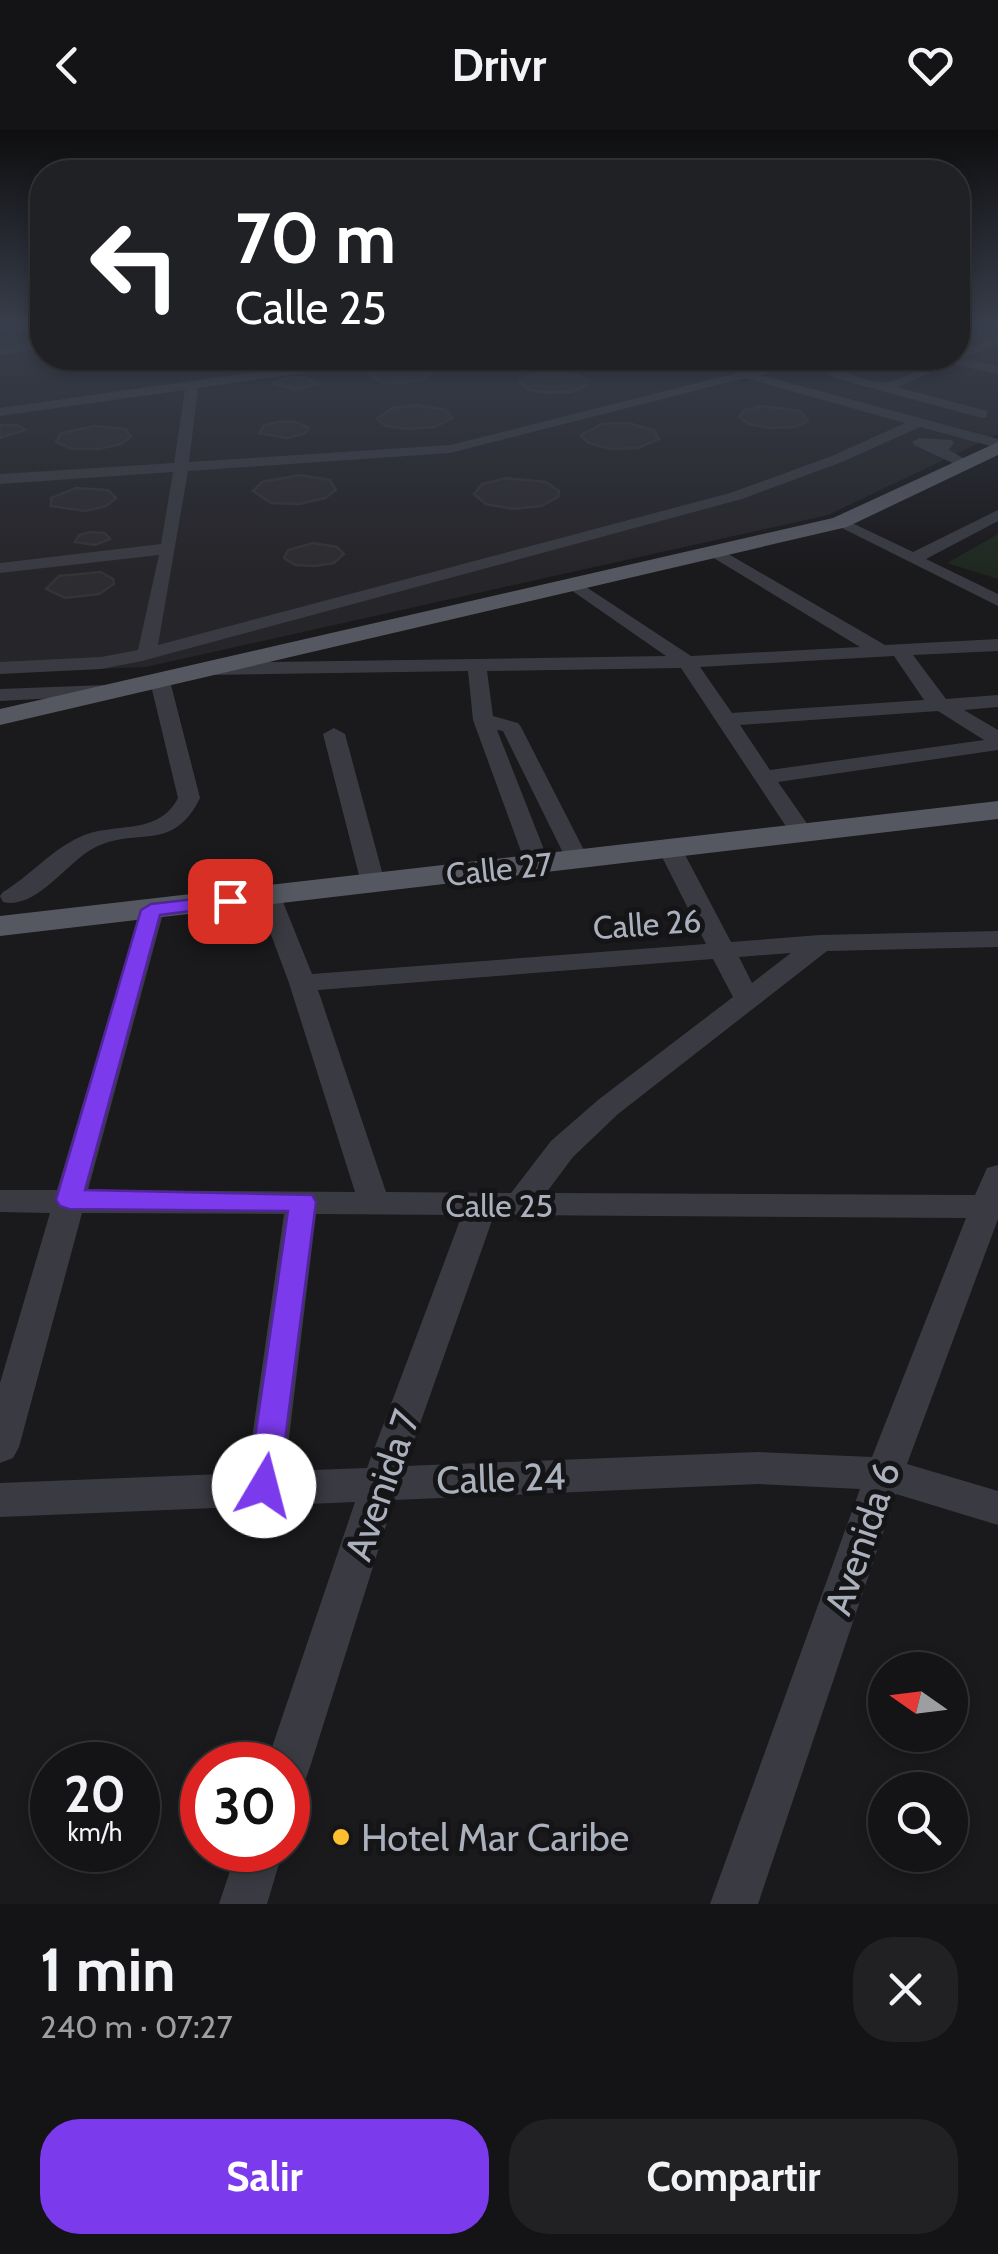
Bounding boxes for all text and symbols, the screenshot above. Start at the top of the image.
icon: back [40,38,95,93]
text: Drivr [452,38,546,92]
icon: heart [903,38,958,93]
text: 70 m [235,195,396,281]
icon: left [70,200,200,330]
text: Calle 25 [235,281,386,335]
street label: Calle 27 [444,844,554,894]
pin [188,859,273,944]
icon: arrive [203,874,258,929]
street label: Calle 26 [591,901,703,947]
street label: Calle 25 [445,1186,553,1225]
street label: Avenida 7 [334,1404,430,1566]
position arrow [212,1434,316,1538]
street label: Calle 24 [436,1452,566,1504]
street label: Avenida 6 [814,1455,910,1621]
north arrow [868,1652,968,1752]
map controls [868,1652,968,1872]
speed limit sign: 30 [180,1742,310,1872]
text: 20 [64,1764,126,1825]
button: search [868,1772,968,1872]
place label: Hotel Mar Caribe [361,1814,629,1861]
text: km/h [68,1817,122,1847]
marker: Hotel Mar Caribe [330,1826,352,1848]
text: 1 min [40,1933,175,2006]
button: close [853,1937,958,2042]
text: 240 m · 07:27 [40,2007,232,2046]
button: Salir [40,2119,489,2234]
button: Compartir [509,2119,958,2234]

